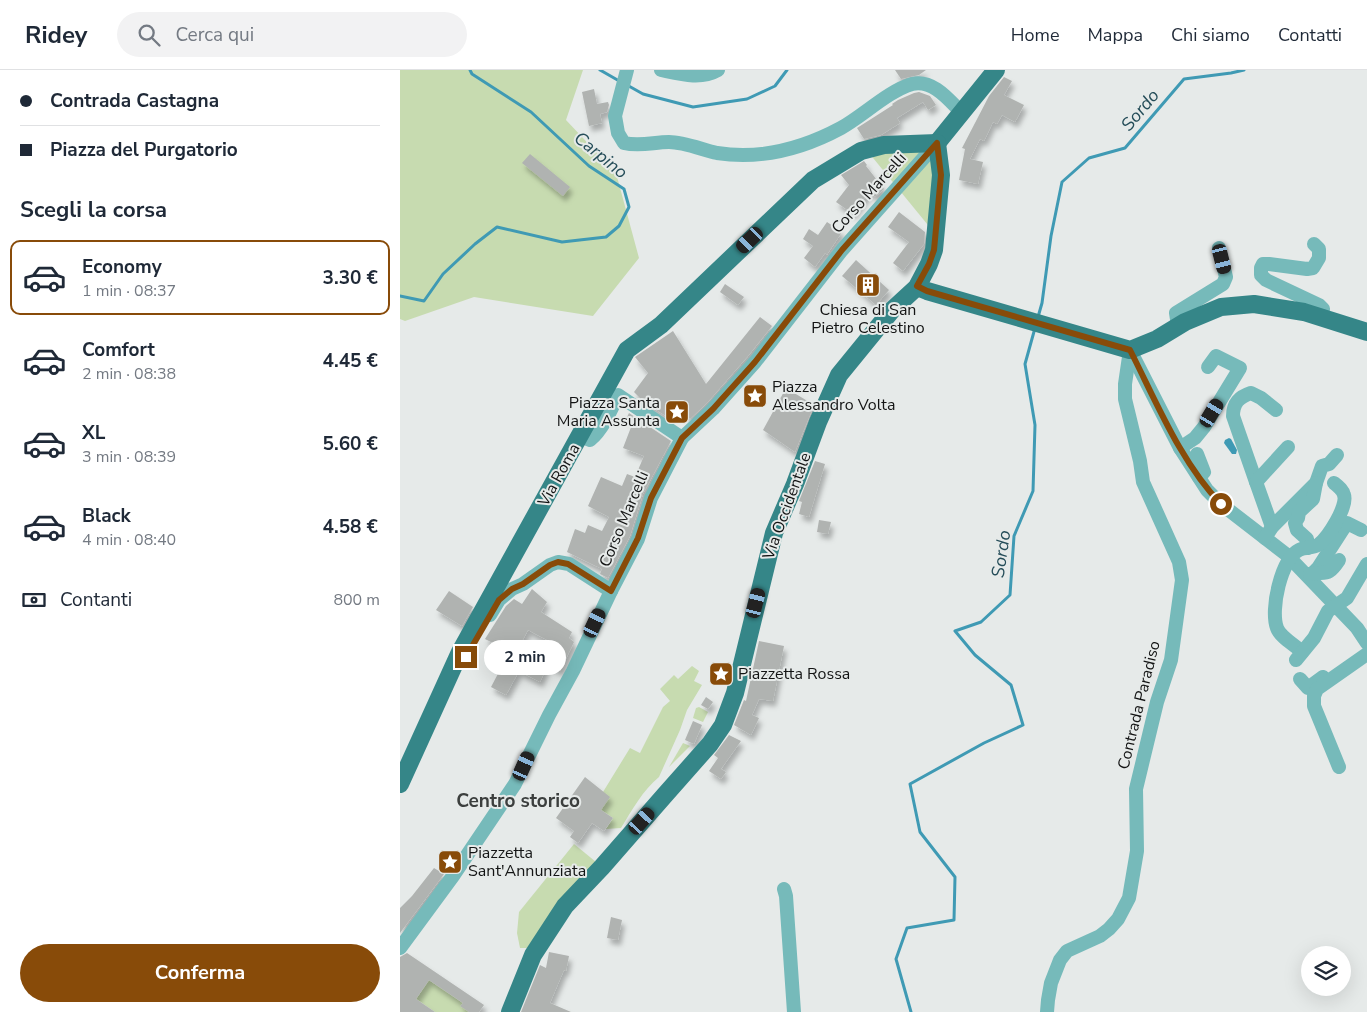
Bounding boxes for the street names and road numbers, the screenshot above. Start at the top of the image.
street label: Corso Marcelli [827,148,911,238]
street label: Via Roma [532,440,585,511]
street label: Via Occidentale [757,450,817,563]
street label: Corso Marcelli [594,468,654,570]
street label: Contrada Paradiso [1112,638,1166,772]

